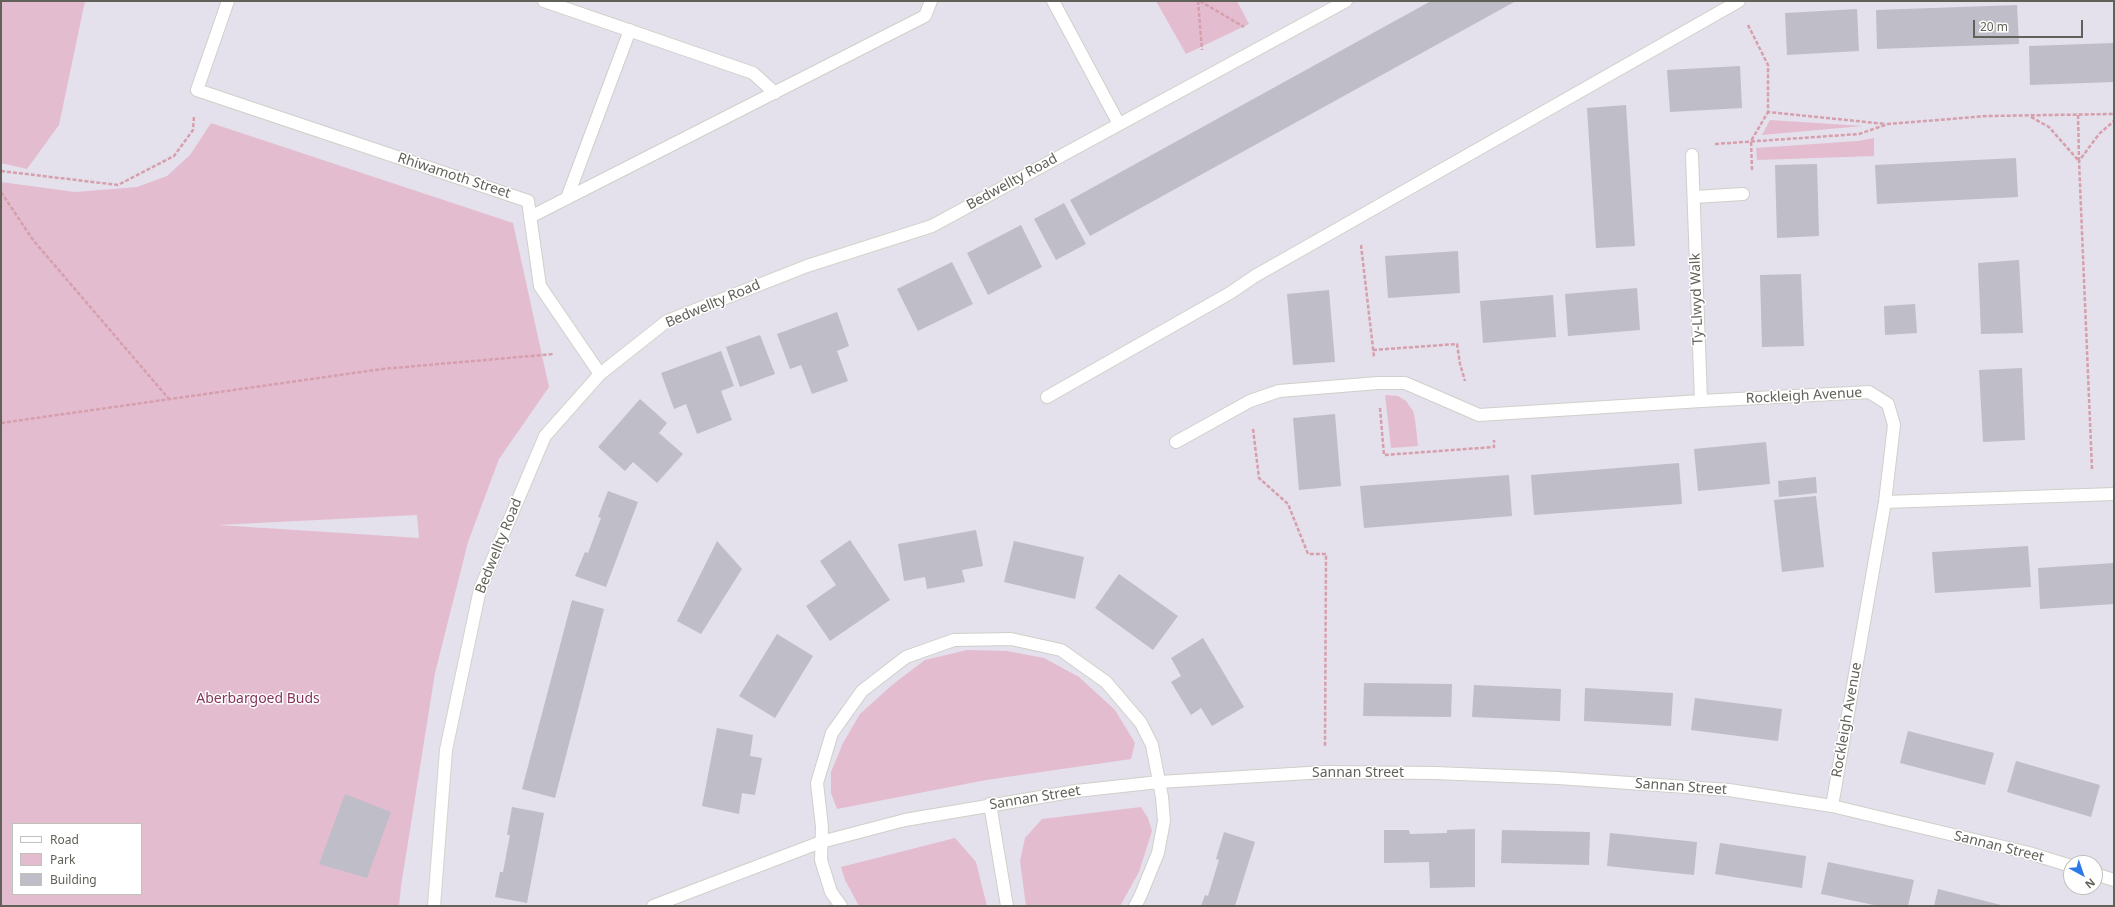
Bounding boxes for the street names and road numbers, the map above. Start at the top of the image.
street label: Rhiwamoth Street [395,150,513,202]
street label: Bedwellty Road [964,150,1060,214]
street label: Ty-Llwyd Walk [1687,253,1707,345]
street label: Bedwellty Road [663,276,763,332]
street label: Rockleigh Avenue [1745,385,1863,407]
street label: Bedwellty Road [472,496,526,596]
street label: Rockleigh Avenue [1829,661,1865,779]
street label: Sannan Street [1312,765,1404,781]
street label: Sannan Street [1634,775,1728,799]
street label: Sannan Street [988,783,1082,813]
street label: Sannan Street [1952,828,2046,866]

